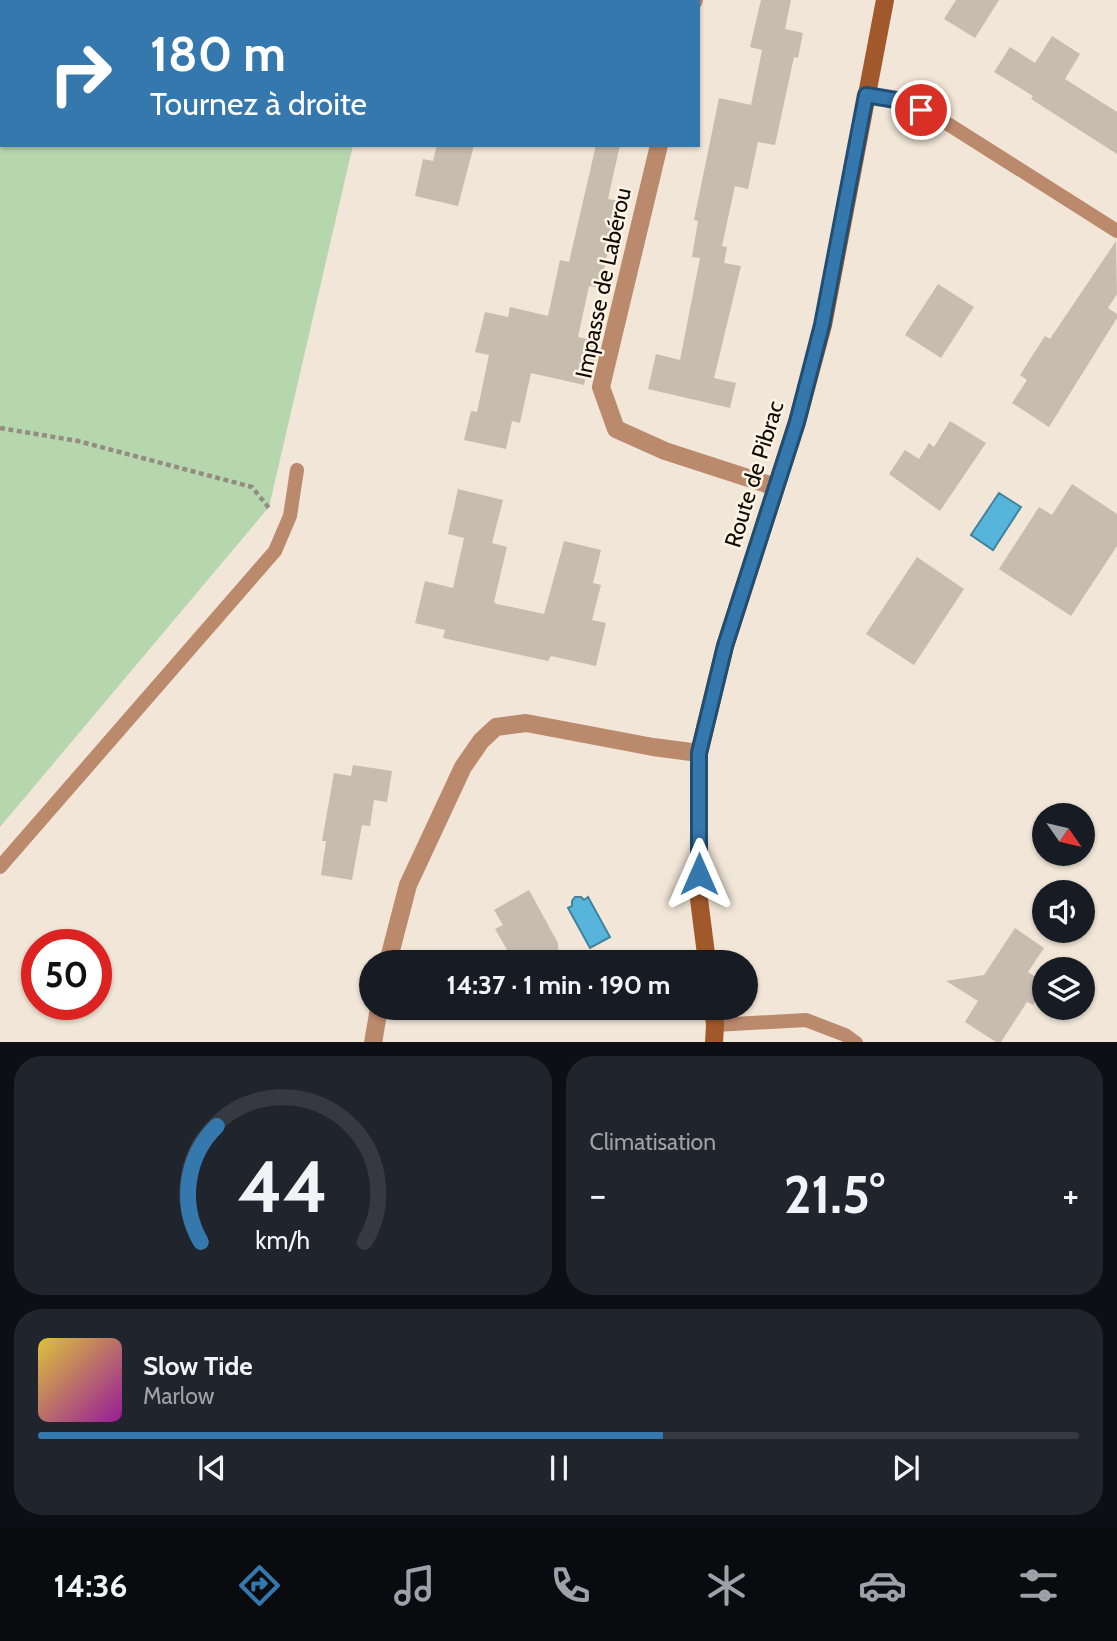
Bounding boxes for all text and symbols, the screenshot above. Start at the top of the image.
text: 180 m [150,24,286,83]
icon: right [35,28,126,119]
pin [891,80,951,140]
text: Tournez à droite [150,84,367,123]
icon: arrive [902,91,940,129]
street label: Impasse de Labérou [569,185,637,381]
street label: Route de Pibrac [718,397,790,551]
north arrow [1032,803,1096,866]
map controls [1032,803,1095,1020]
position arrow [662,837,736,911]
button: sound [1032,880,1095,943]
speed limit sign: 50 [21,929,112,1020]
button: layers [1032,957,1095,1020]
text: 14:37 · 1 min · 190 m [447,969,670,1001]
text: Climatisation [590,1128,716,1156]
text: 44 [238,1142,328,1230]
text: 21.5° [784,1163,885,1226]
text: − [590,1171,606,1218]
text: + [1062,1171,1079,1218]
text: km/h [255,1224,310,1254]
text: Slow Tide [143,1350,253,1382]
text: Marlow [143,1382,214,1410]
icon: previous [193,1449,231,1487]
icon: pause [540,1449,578,1487]
icon: next [887,1449,925,1487]
icon: directions [235,1561,284,1610]
icon: music [390,1561,439,1610]
icon: phone [546,1561,595,1610]
icon: climate [702,1561,751,1610]
icon: car [858,1561,907,1610]
icon: filters [1014,1561,1063,1610]
text: 14:36 [53,1566,128,1605]

